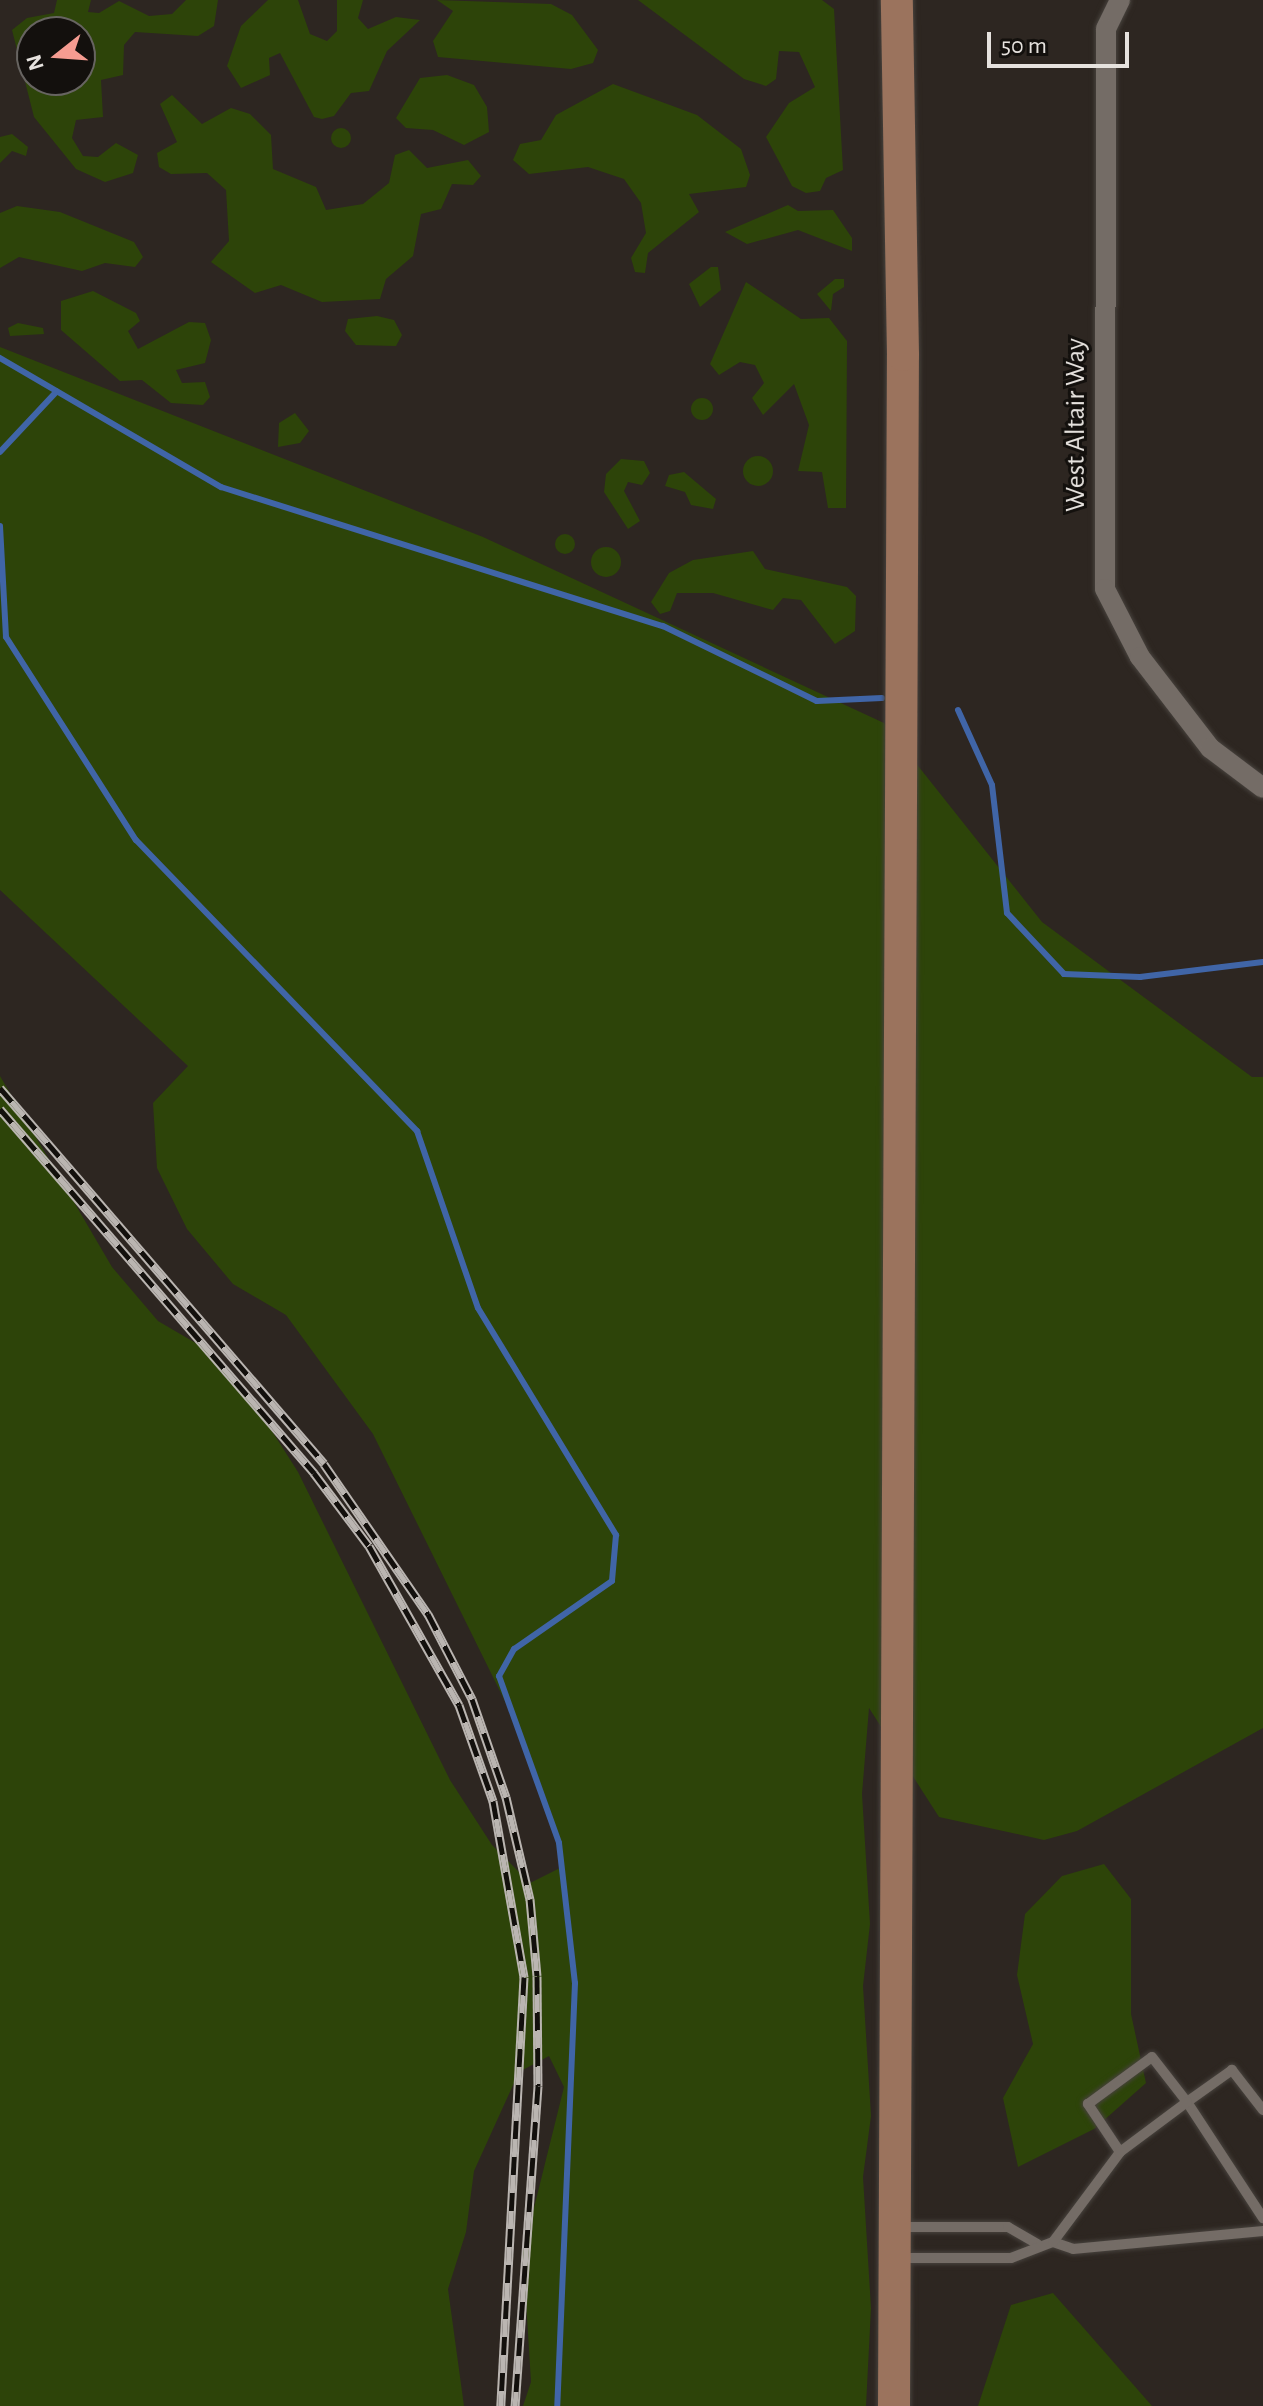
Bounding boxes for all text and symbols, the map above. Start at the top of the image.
north arrow [16,16,96,96]
scale bar [991,16,1133,66]
text: 50 m [1001,34,1047,58]
text: N [22,52,48,73]
street label: West Altair Way [1059,338,1093,512]

